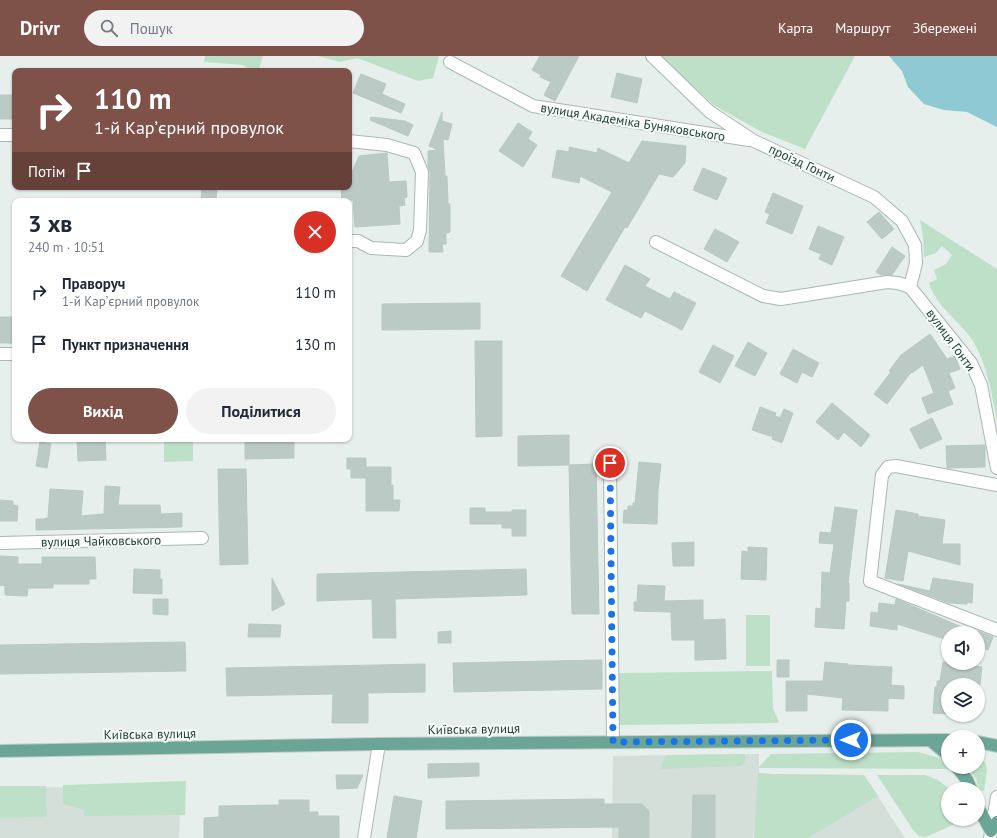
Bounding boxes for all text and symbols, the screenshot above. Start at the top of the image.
search box [84,10,364,46]
text: Drivr [20,16,60,40]
icon: search [98,17,120,39]
text: Пошук [130,19,173,38]
text: Карта [778,19,813,37]
text: Маршрут [835,19,891,37]
text: Збережені [913,19,977,37]
text: 110 m [94,80,171,117]
icon: right [28,84,80,136]
street label: вулиця Академіка Буняковського [539,99,727,145]
text: 1-й Карʼєрний провулок [94,116,284,139]
street label: проїзд Гонти [766,140,838,186]
icon: arrive [73,160,95,182]
text: Потім [28,162,65,181]
text: 3 хв [28,208,72,239]
button: close [294,211,336,253]
text: 240 m · 10:51 [28,239,105,256]
text: Праворуч [62,274,125,293]
icon: right [28,281,50,303]
text: 110 m [295,283,336,302]
text: 1-й Карʼєрний провулок [62,293,199,310]
street label: вулиця Гонти [923,305,979,375]
icon: arrive [28,333,50,355]
text: Пункт призначення [62,335,189,354]
text: 130 m [295,335,336,354]
button: Вихід [28,388,178,434]
button: Поділитися [186,388,336,434]
pin [593,446,627,480]
icon: arrive [599,452,621,474]
street label: вулиця Чайковського [41,531,161,551]
map controls [941,626,985,826]
button: sound [941,626,985,670]
button: layers [941,678,985,722]
position arrow [830,719,872,761]
street label: Київська вулиця [428,720,520,738]
street label: Київська вулиця [104,725,196,743]
button: + [941,730,985,774]
button: − [941,782,985,826]

